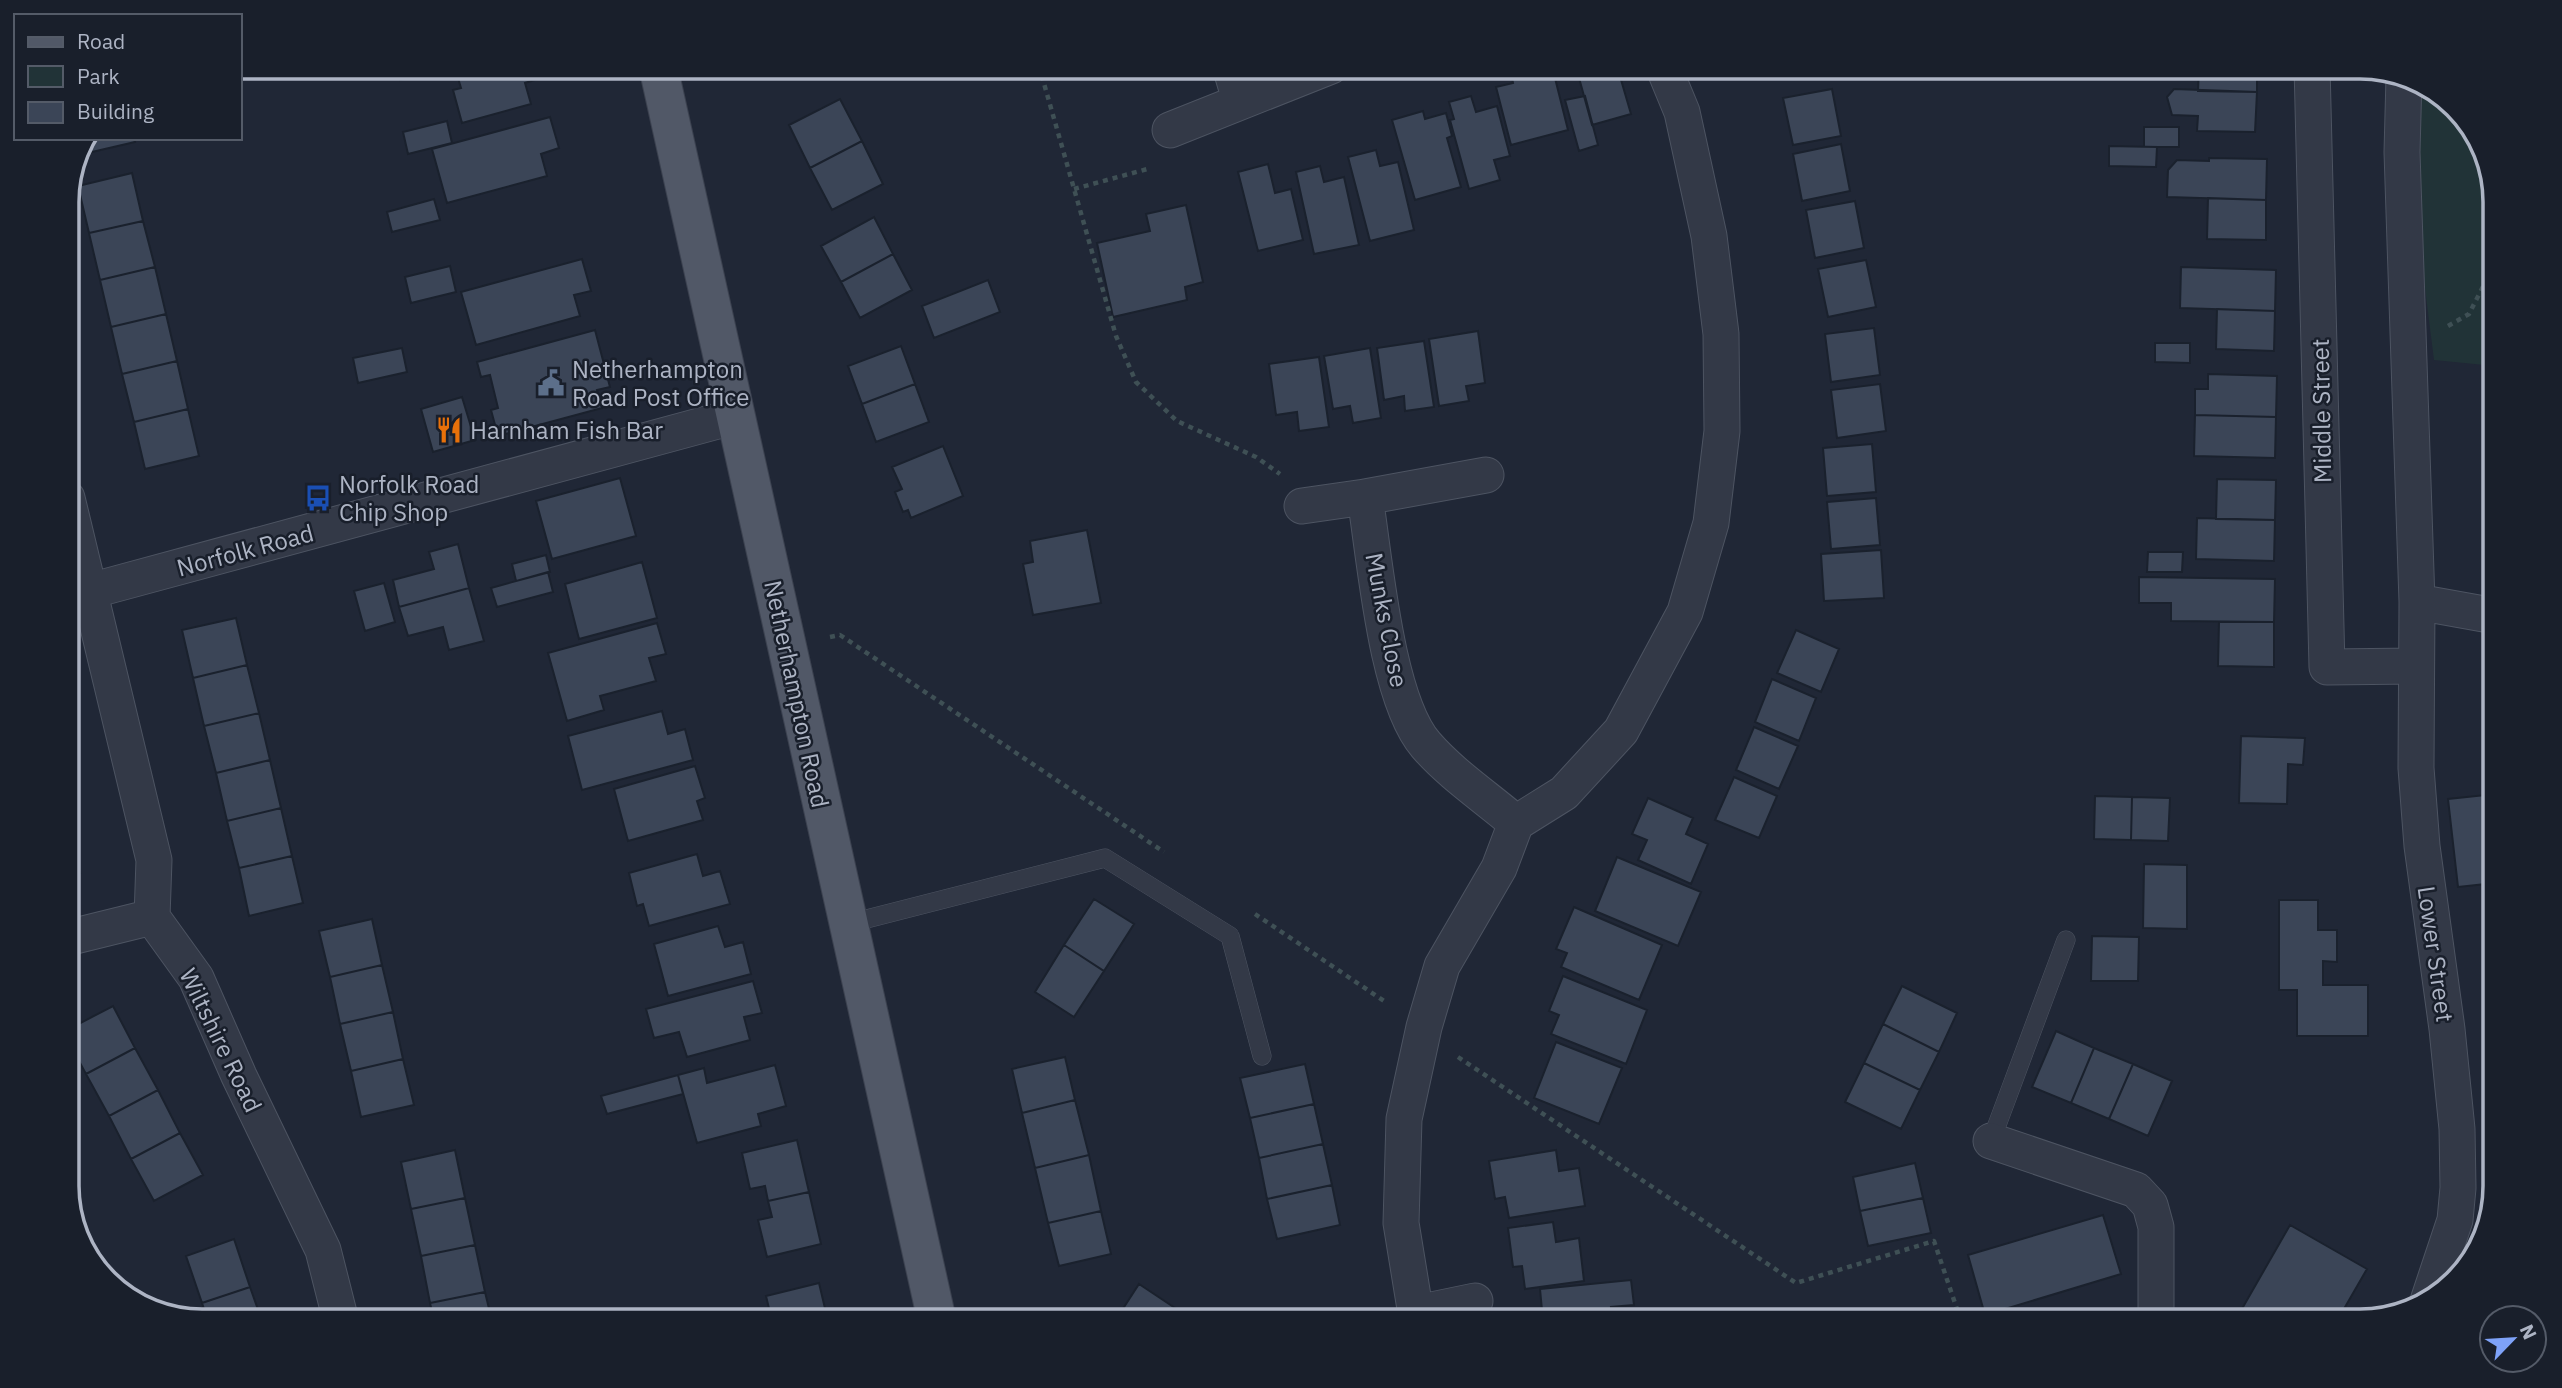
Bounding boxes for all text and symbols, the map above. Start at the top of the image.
legend [14,14,242,140]
text: Road [77,27,125,55]
text: Park [77,62,120,90]
text: Building [77,97,154,125]
street label: Middle Street [2304,338,2338,484]
place label: Netherhampton Road Post Office [572,353,749,413]
public building icon: Netherhampton Road Post Office [536,368,566,398]
place label: Harnham Fish Bar [470,414,663,446]
restaurant icon: Harnham Fish Bar [434,415,464,445]
place label: Norfolk Road Chip Shop [339,468,479,528]
bus stop icon: Norfolk Road Chip Shop [303,483,333,513]
street label: Norfolk Road [173,516,317,584]
street label: Munks Close [1358,550,1416,690]
street label: Netherhampton Road [757,577,837,811]
street label: Lower Street [2411,884,2461,1024]
street label: Wiltshire Road [172,963,270,1117]
north arrow [2478,1304,2548,1374]
text: N [2515,1321,2542,1343]

